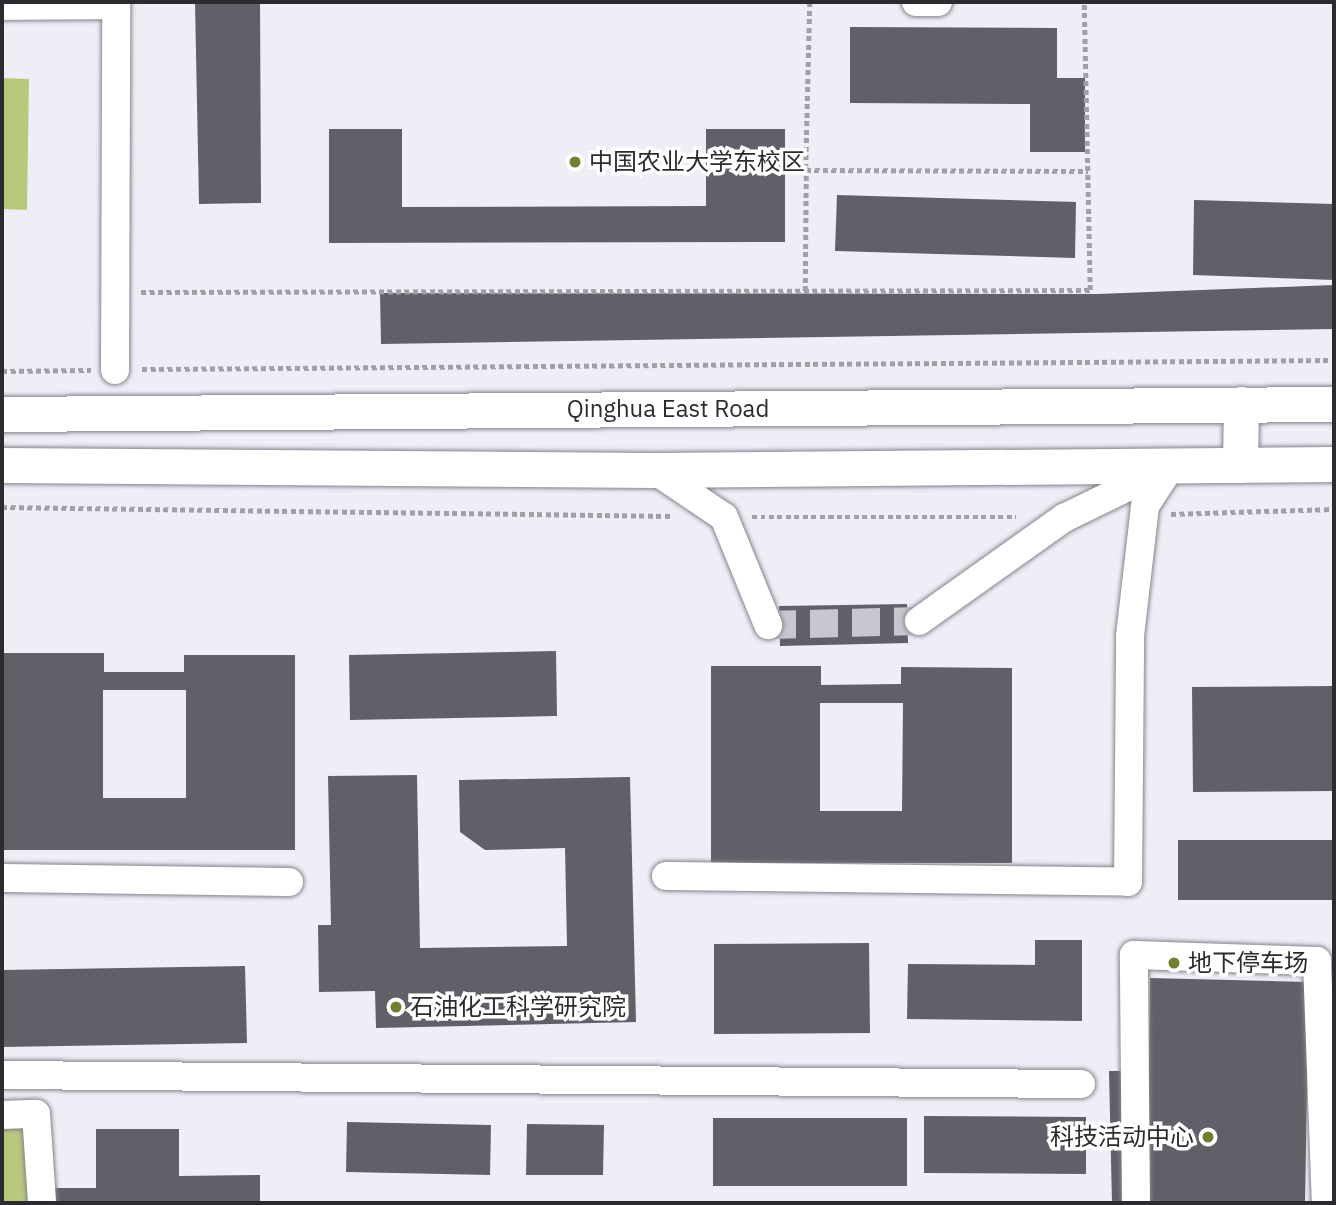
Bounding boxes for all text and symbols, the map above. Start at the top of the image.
place label: 中国农业大学东校区 [589,148,805,176]
marker: 中国农业大学东校区 [567,154,583,170]
street label: Qinghua East Road [567,395,769,423]
place label: 地下停车场 [1188,949,1308,977]
marker: 地下停车场 [1166,955,1182,971]
place label: 石油化工科学研究院 [410,993,626,1021]
marker: 石油化工科学研究院 [388,999,404,1015]
place label: 科技活动中心 [1050,1123,1194,1151]
marker: 科技活动中心 [1200,1129,1216,1145]

